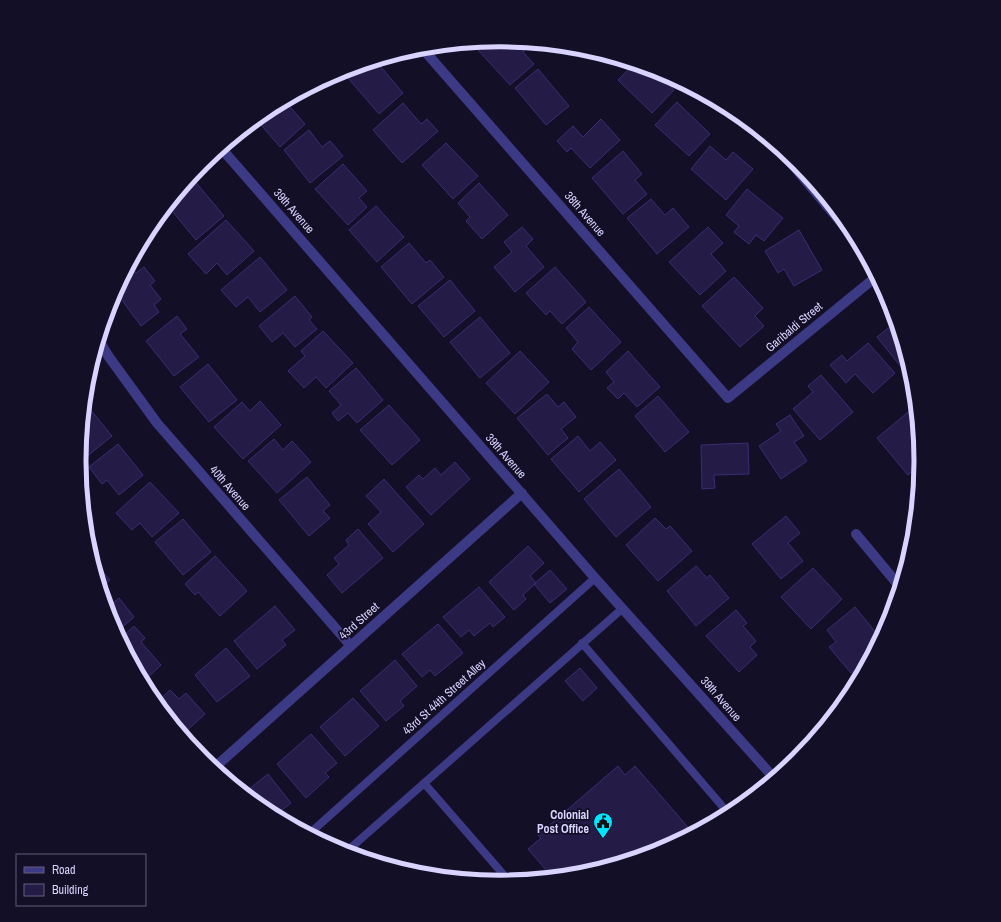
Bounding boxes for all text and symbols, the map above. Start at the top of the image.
street label: 39th Avenue [270,185,318,237]
street label: 38th Avenue [561,188,609,240]
street label: Garibaldi Street [762,298,826,355]
street label: 39th Avenue [482,430,530,482]
street label: 40th Avenue [206,462,254,514]
street label: 43rd Street [336,599,383,643]
street label: 43rd St 44th Street Alley [399,655,489,738]
street label: 39th Avenue [697,673,745,725]
place label: Colonial Post Office [537,807,590,837]
public building icon: Colonial Post Office [592,811,614,839]
legend [16,854,146,906]
text: Road [52,862,76,878]
text: Building [52,882,89,898]

